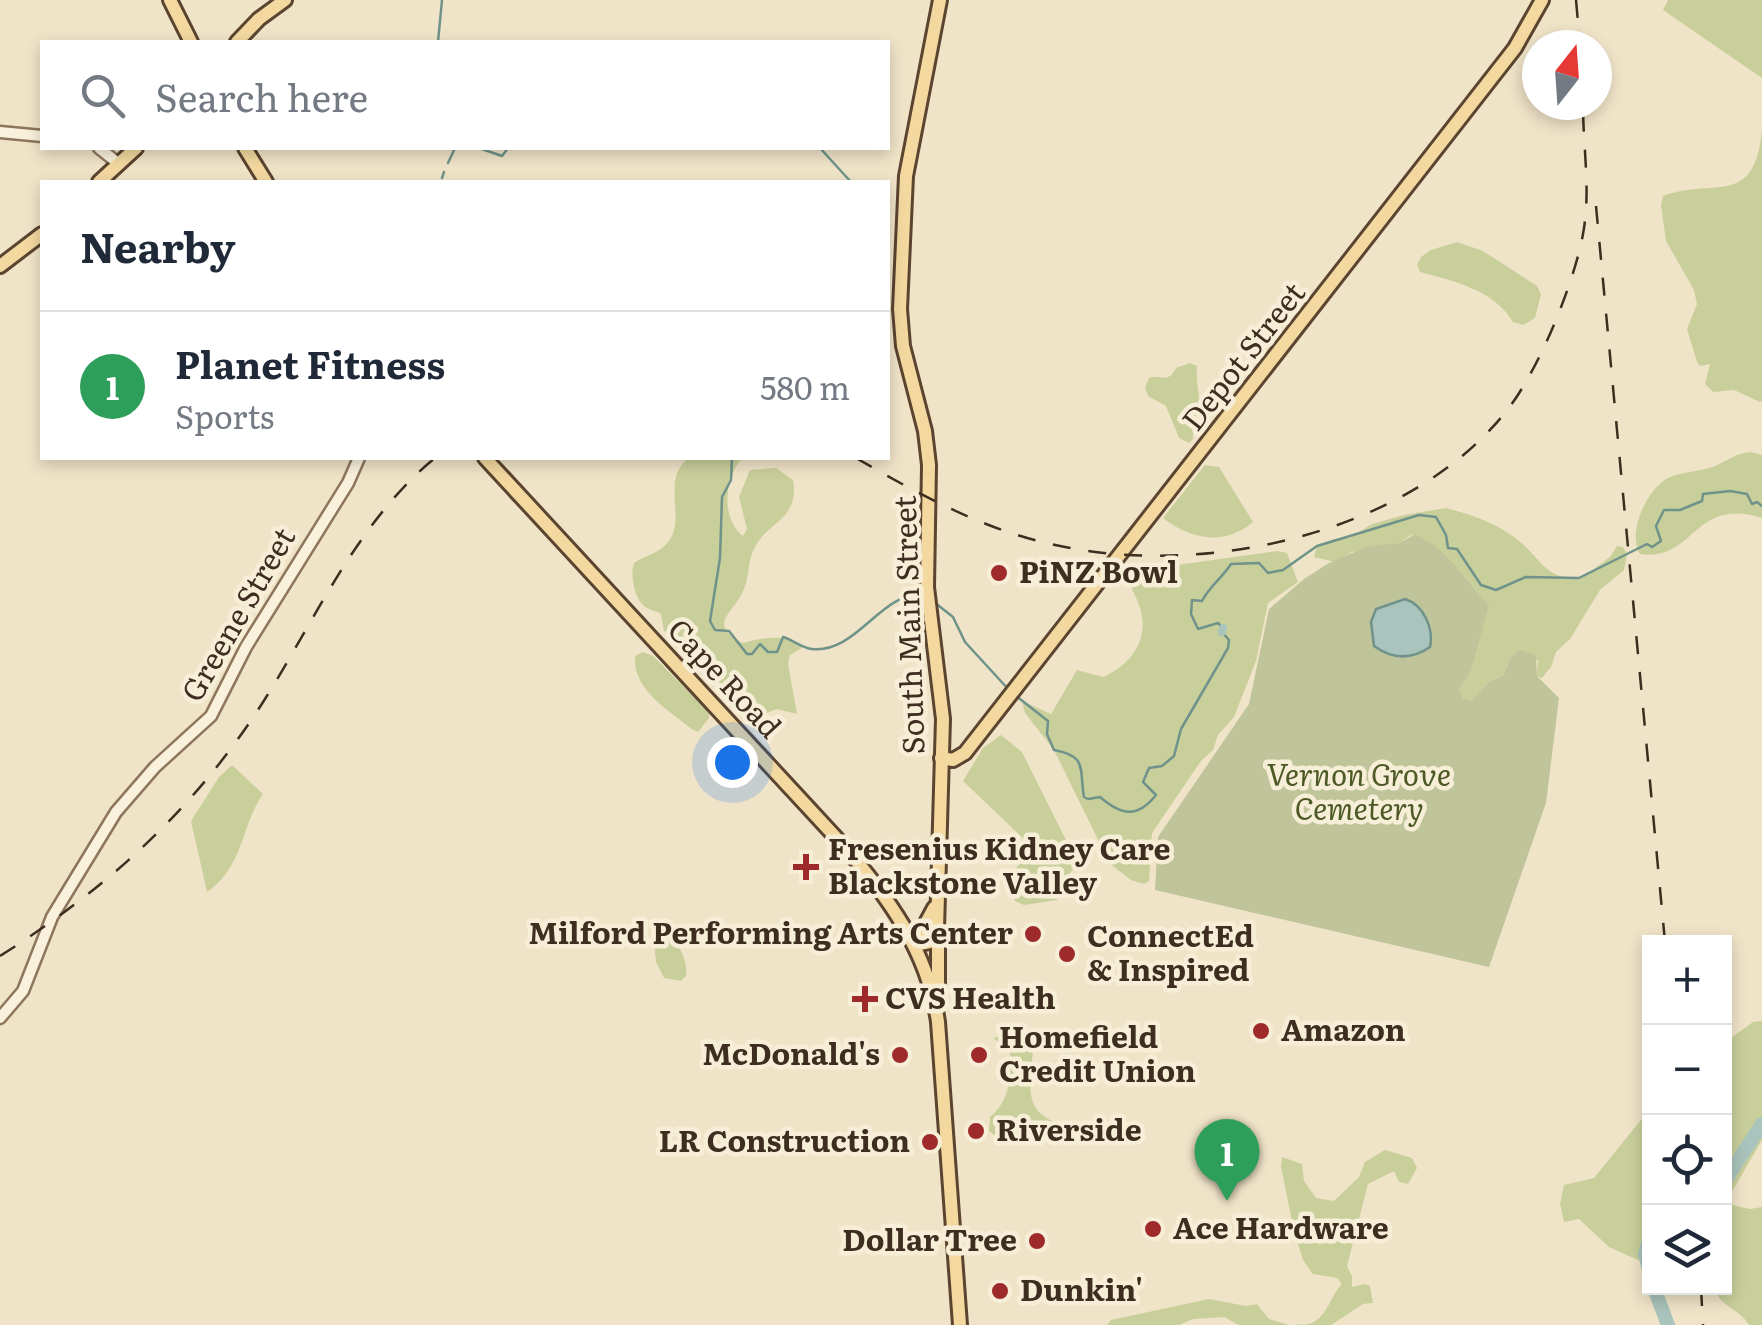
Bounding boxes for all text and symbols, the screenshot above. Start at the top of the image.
north arrow [1522,30,1612,120]
search box [40,40,890,150]
text: Search here [155,67,368,124]
icon: search [75,68,130,123]
text: Nearby [80,214,236,276]
street label: Depot Street [1170,272,1314,439]
text: Planet Fitness [175,334,445,391]
text: 1 [106,362,119,410]
text: 580 m [760,362,850,410]
text: Sports [175,391,274,439]
street label: South Main Street [880,495,934,755]
street label: Greene Street [169,518,304,709]
place label: PiNZ Bowl [1019,548,1178,592]
marker: PiNZ Bowl [988,562,1010,584]
street label: Cape Road [659,607,793,747]
your location [707,737,758,788]
park label: Vernon Grove Cemetery [1267,751,1451,829]
place label: Fresenius Kidney Care Blackstone Valley [828,825,1170,903]
marker: Fresenius Kidney Care Blackstone Valley [793,854,819,880]
place label: Milford Performing Arts Center [528,909,1013,953]
place label: ConnectEd & Inspired [1087,912,1254,990]
marker: Milford Performing Arts Center [1022,923,1044,945]
map controls [1642,935,1732,1295]
button: + [1642,935,1732,1025]
marker: ConnectEd & Inspired [1056,943,1078,965]
place label: CVS Health [885,974,1056,1018]
marker: CVS Health [854,988,876,1010]
place label: Amazon [1281,1006,1406,1050]
place label: Homefield Credit Union [999,1013,1196,1091]
marker: Amazon [1250,1020,1272,1042]
button: − [1642,1025,1732,1115]
place label: McDonald's [703,1030,880,1074]
marker: McDonald's [889,1044,911,1066]
marker: Homefield Credit Union [968,1044,990,1066]
place label: Riverside [996,1106,1142,1150]
button: locate [1642,1115,1732,1205]
place label: LR Construction [659,1117,910,1161]
pin: 1 [1194,1118,1260,1201]
marker: Riverside [965,1120,987,1142]
marker: LR Construction [919,1131,941,1153]
place label: Ace Hardware [1173,1204,1389,1248]
button: layers [1642,1205,1732,1295]
place label: Dollar Tree [842,1216,1017,1260]
marker: Ace Hardware [1142,1218,1164,1240]
marker: Dollar Tree [1026,1230,1048,1252]
place label: Dunkin' [1020,1266,1143,1310]
marker: Dunkin' [989,1280,1011,1302]

